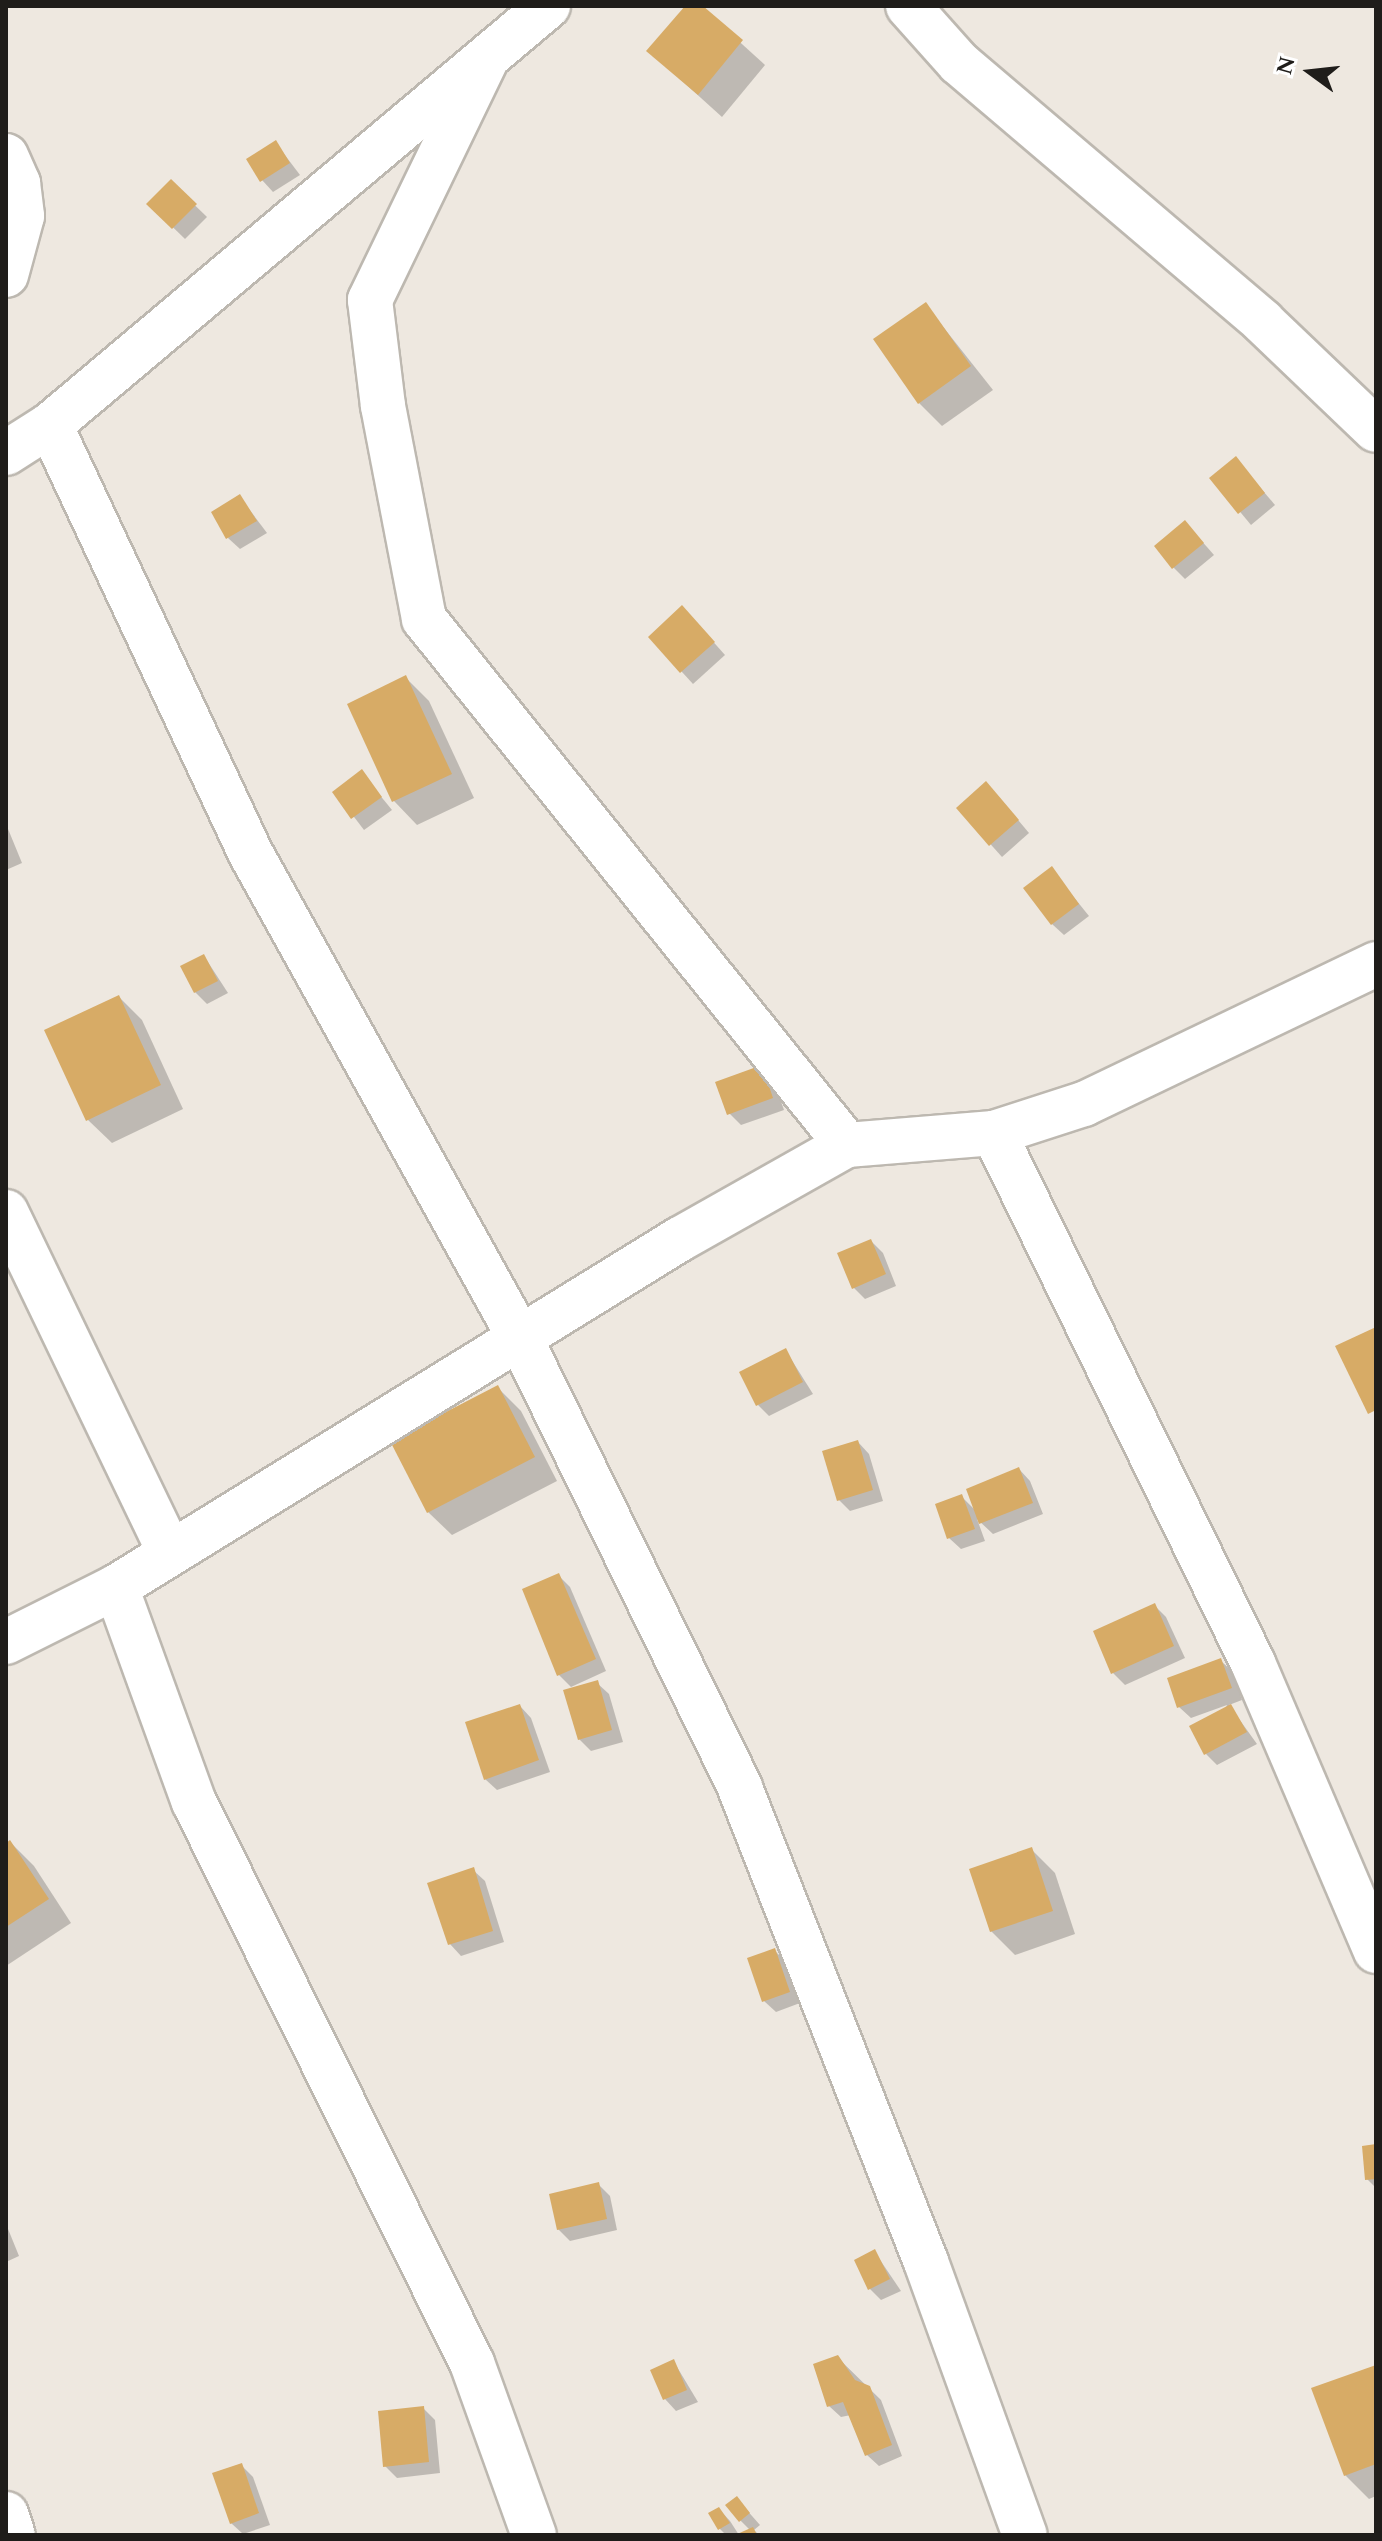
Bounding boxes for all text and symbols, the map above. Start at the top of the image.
north arrow [1270,32,1350,112]
text: N [1268,53,1305,79]

